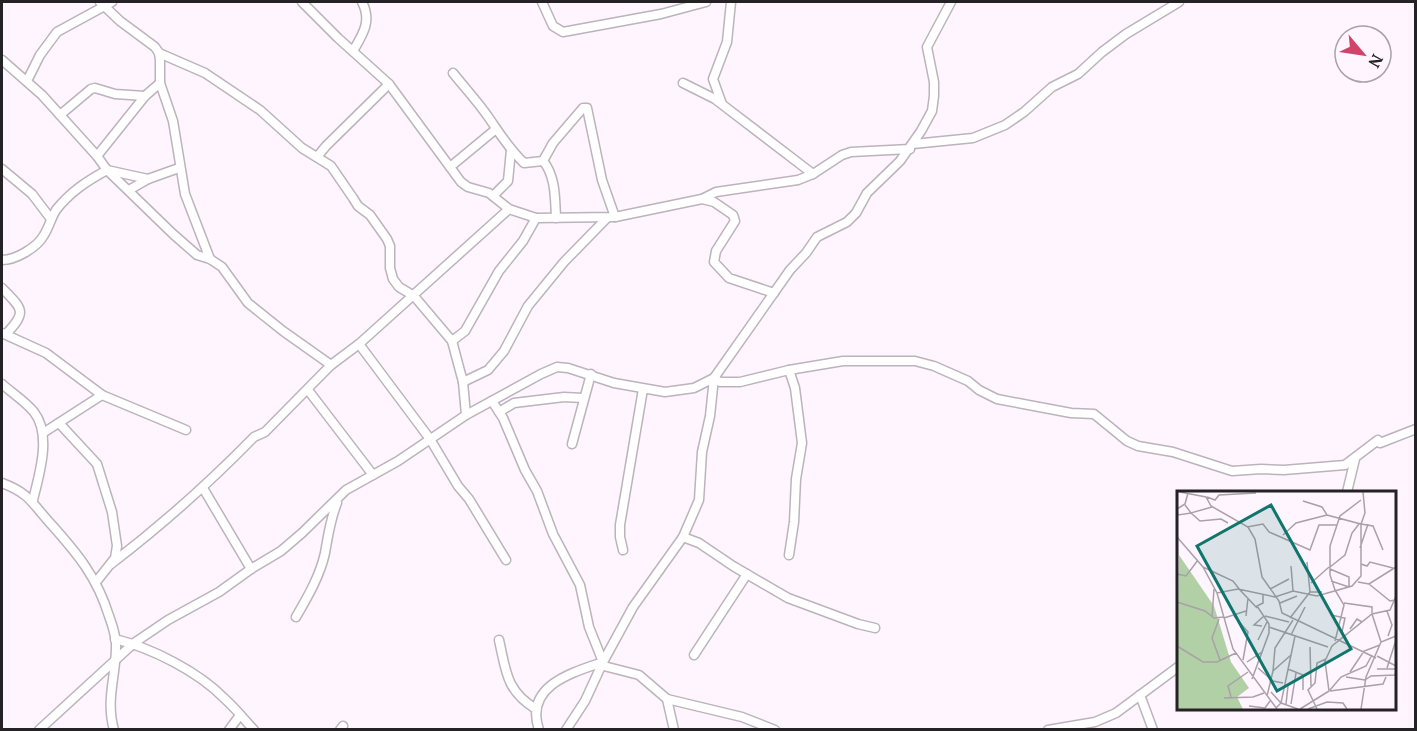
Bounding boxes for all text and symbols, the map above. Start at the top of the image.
north arrow [1333,24,1393,84]
text: N [1364,51,1389,72]
inset map [1177,491,1396,710]

